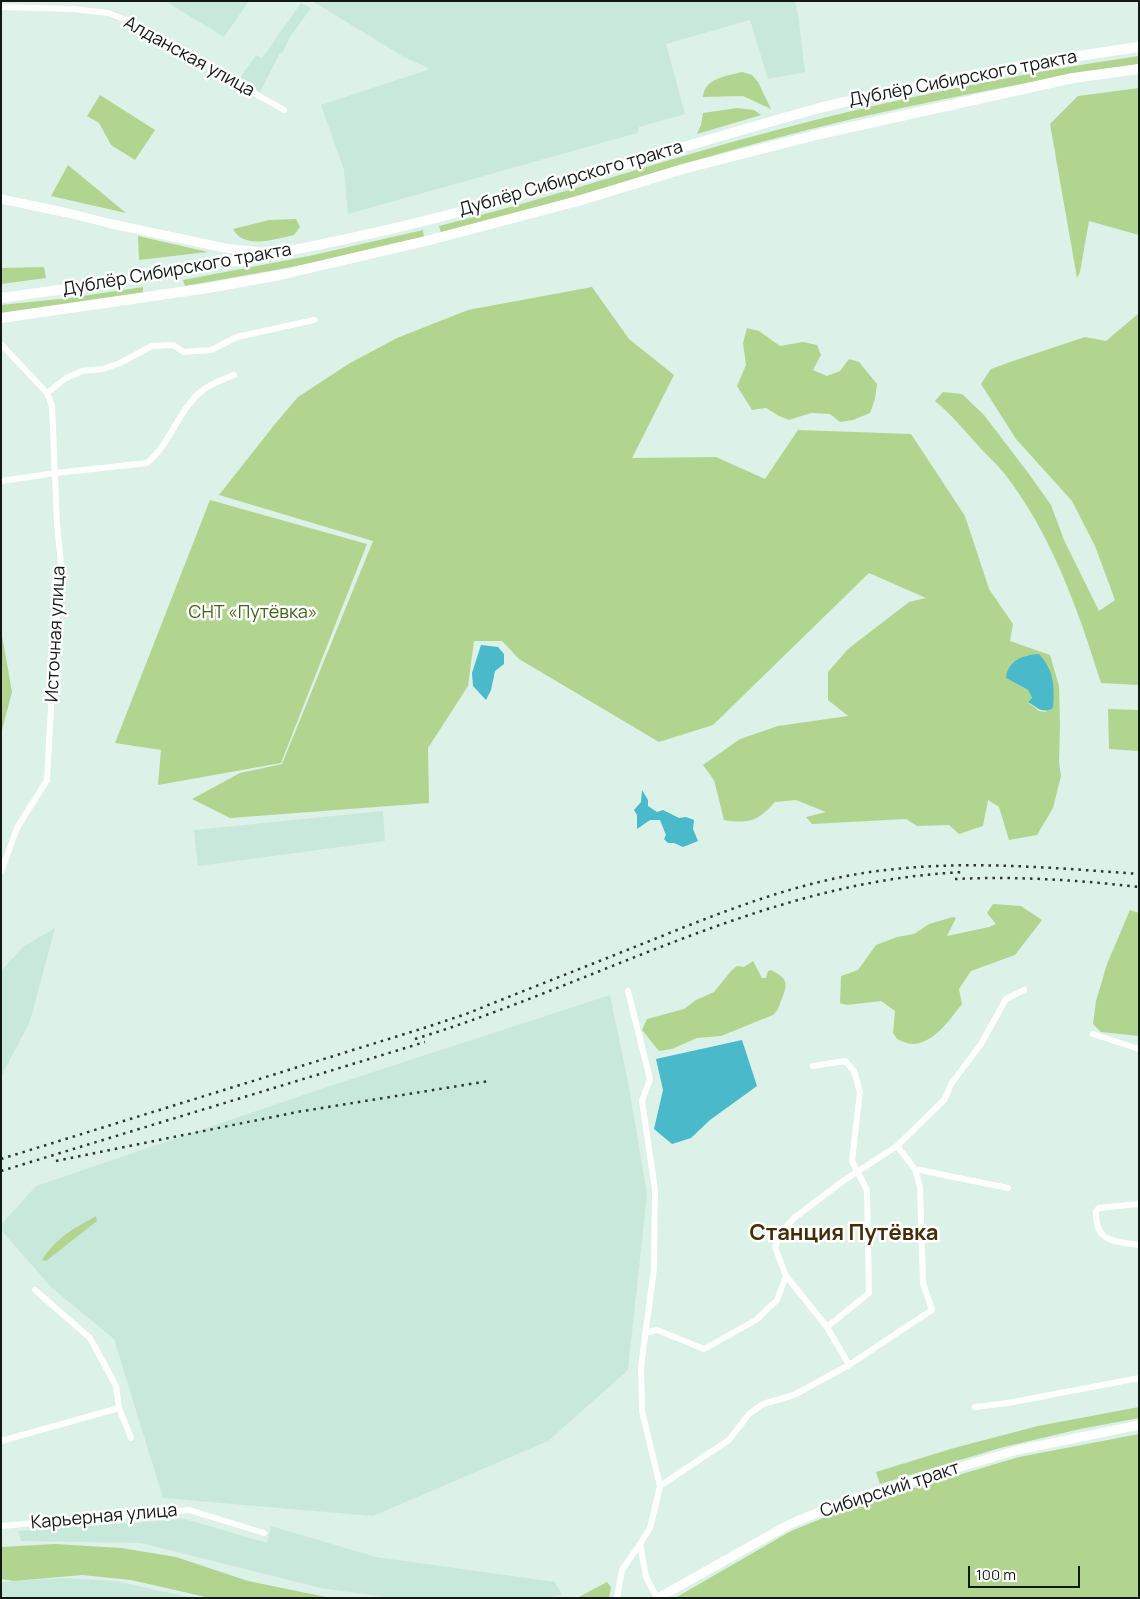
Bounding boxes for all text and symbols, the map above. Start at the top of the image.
street label: Алданская улица [120,12,258,102]
street label: Дублёр Сибирского тракта [847,46,1079,112]
street label: Дублёр Сибирского тракта [456,137,686,221]
street label: Дублёр Сибирского тракта [61,239,293,301]
street label: Источная улица [42,565,70,703]
park label: СНТ «Путёвка» [189,602,317,624]
district label: Станция Путёвка [750,1221,938,1247]
street label: Сибирский тракт [818,1457,962,1523]
street label: Карьерная улица [30,1500,178,1534]
scale bar [970,1556,1082,1588]
text: 100 m [976,1564,1016,1585]

